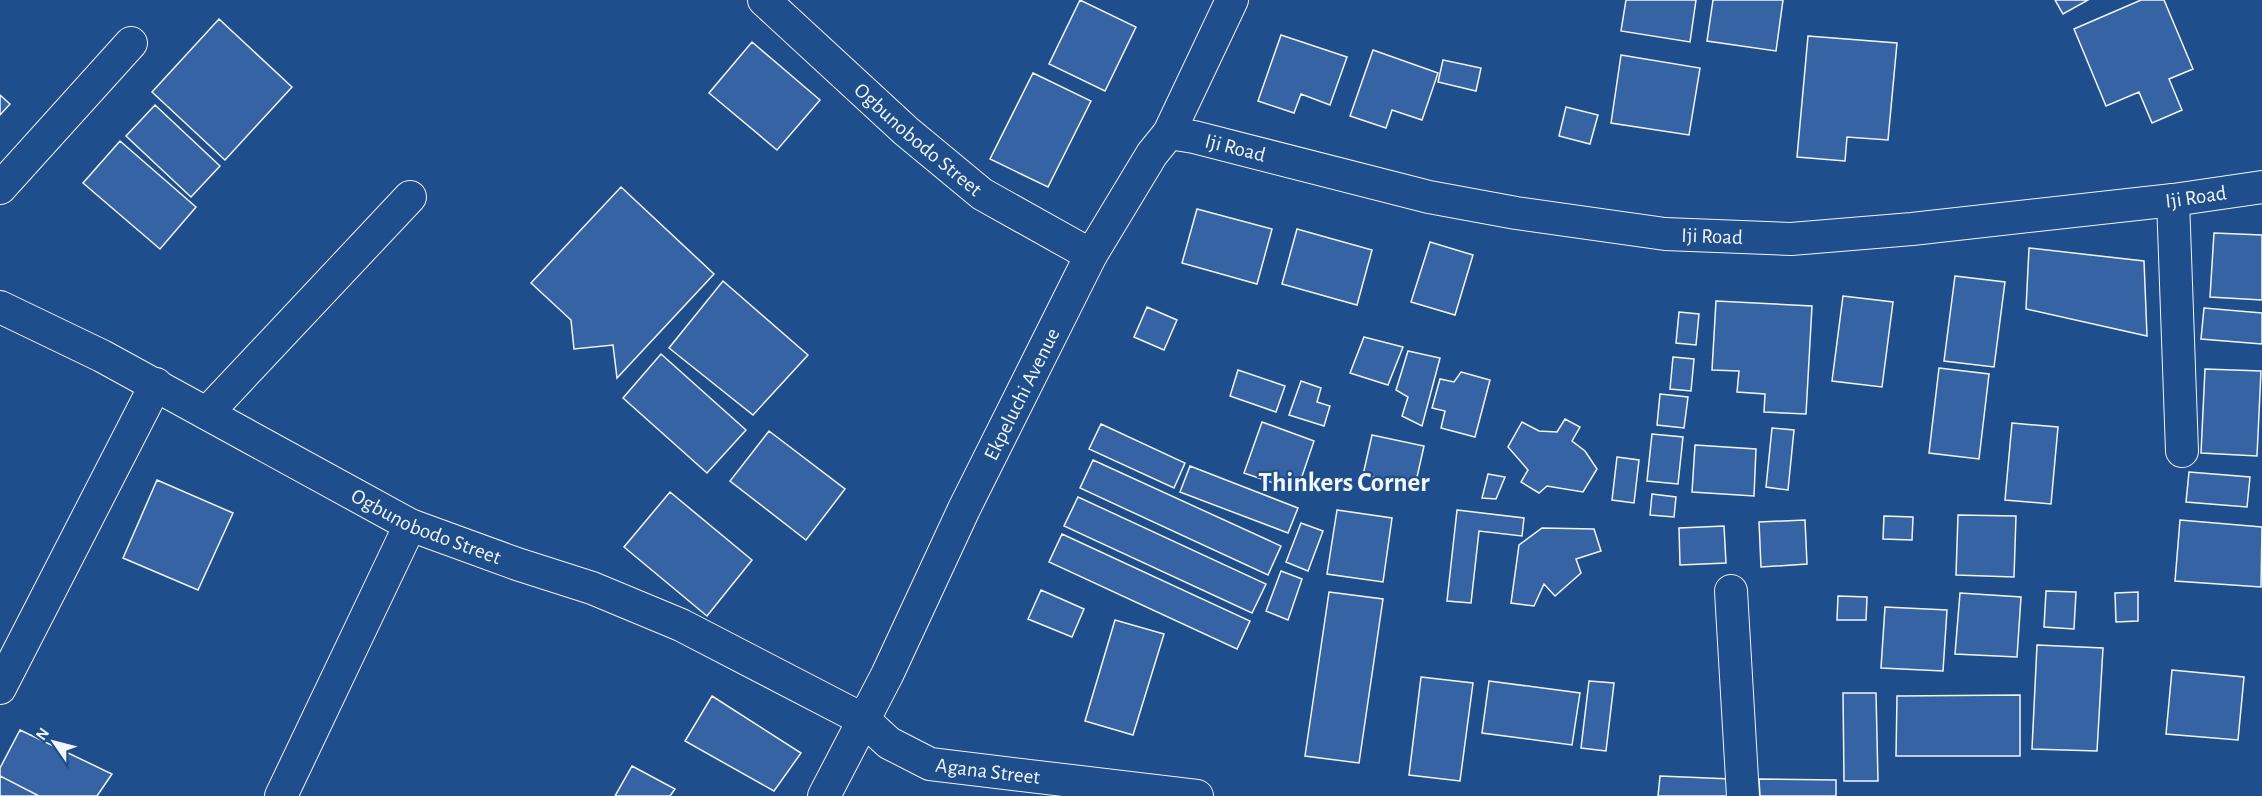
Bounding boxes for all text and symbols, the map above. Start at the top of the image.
street label: Ogbunobodo Street [850,79,986,200]
street label: Iji Road [1203,130,1268,165]
street label: Iji Road [2164,182,2228,211]
street label: Iji Road [1681,224,1743,248]
street label: Ekpeluchi Avenue [980,325,1063,463]
district label: Thinkers Corner [1258,469,1430,496]
street label: Ogbunobodo Street [348,484,504,568]
north arrow [24,712,84,772]
text: N [33,725,52,743]
street label: Agana Street [934,754,1042,788]

